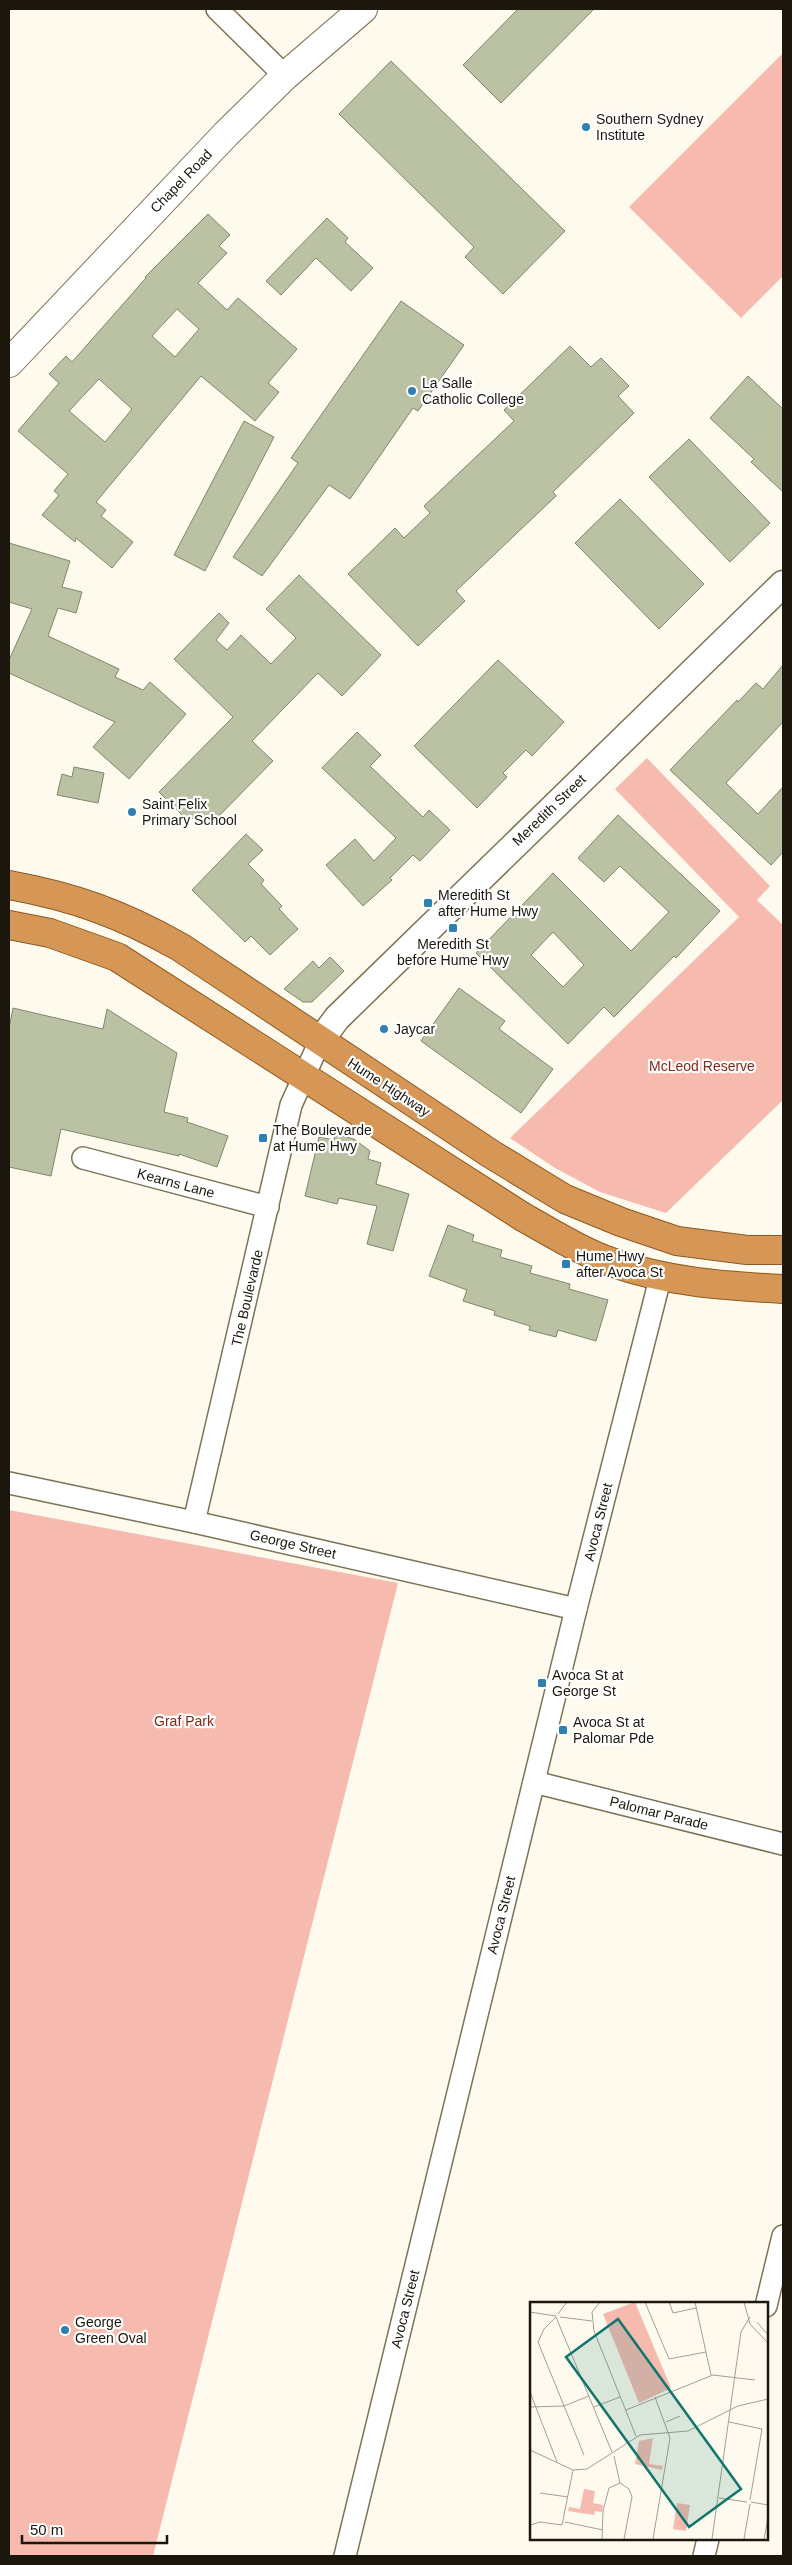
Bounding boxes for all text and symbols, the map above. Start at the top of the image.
place label: Southern Sydney Institute [596,111,703,143]
marker: Southern Sydney Institute [580,121,592,133]
street label: Chapel Road [147,146,215,216]
place label: La Salle Catholic College [422,375,524,407]
marker: La Salle Catholic College [406,385,418,397]
street label: Meredith Street [509,771,589,849]
place label: Saint Felix Primary School [142,796,237,828]
marker: Saint Felix Primary School [126,806,138,818]
place label: Meredith St after Hume Hwy [438,887,538,919]
marker: Meredith St after Hume Hwy [422,897,434,909]
marker: Meredith St before Hume Hwy [447,922,459,934]
place label: Meredith St before Hume Hwy [397,936,509,968]
place label: Jaycar [394,1021,436,1037]
marker: Jaycar [378,1023,390,1035]
street label: Hume Highway [345,1054,433,1120]
park label: McLeod Reserve [649,1058,755,1074]
place label: The Boulevarde at Hume Hwy [273,1122,372,1154]
marker: The Boulevarde at Hume Hwy [257,1132,269,1144]
street label: Kearns Lane [136,1165,217,1201]
street label: The Boulevarde [228,1248,266,1348]
place label: Hume Hwy after Avoca St [576,1248,663,1280]
marker: Hume Hwy after Avoca St [560,1258,572,1270]
street label: Avoca Street [581,1481,615,1563]
street label: George Street [248,1526,338,1562]
place label: Avoca St at George St [552,1667,623,1699]
marker: Avoca St at George St [536,1677,548,1689]
park label: Graf Park [154,1713,215,1729]
place label: Avoca St at Palomar Pde [573,1714,654,1746]
marker: Avoca St at Palomar Pde [557,1724,569,1736]
street label: Palomar Parade [608,1793,710,1833]
street label: Avoca Street [484,1874,518,1956]
street label: Avoca Street [388,2268,422,2350]
inset map [530,2302,767,2540]
place label: George Green Oval [75,2314,147,2346]
marker: George Green Oval [59,2324,71,2336]
scale bar [22,2512,168,2544]
text: 50 m [30,2521,63,2538]

